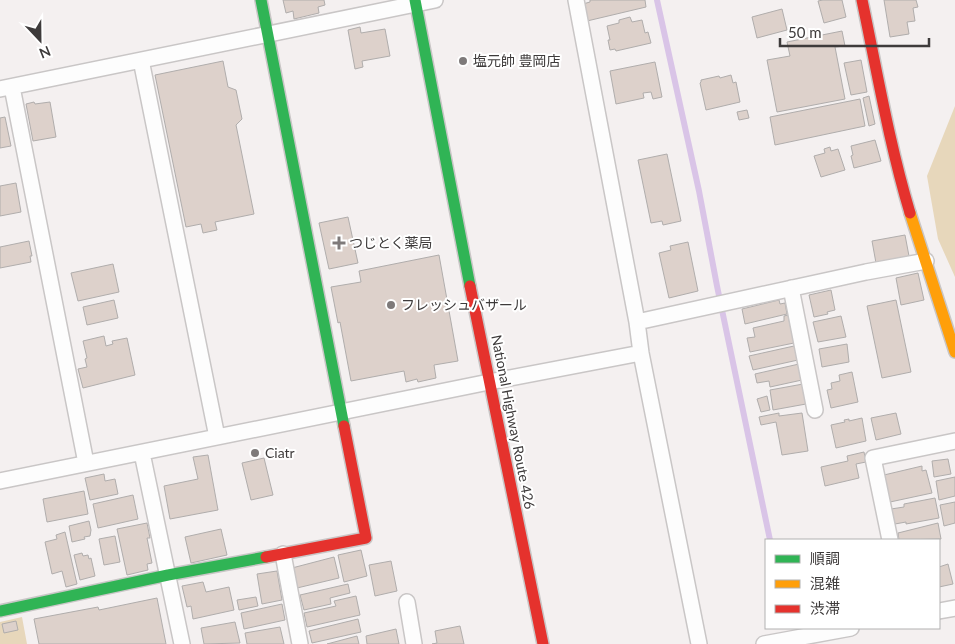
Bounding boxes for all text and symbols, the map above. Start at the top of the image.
north arrow [15,15,65,65]
scale bar [780,15,929,47]
text: 50 m [788,23,822,41]
text: N [37,43,53,62]
place label: 塩元帥 豊岡店 [473,52,561,69]
marker: 塩元帥 豊岡店 [457,55,469,67]
place label: つじとく薬局 [349,234,433,251]
marker: つじとく薬局 [333,237,345,249]
place label: フレッシュバザール [401,296,527,313]
marker: フレッシュバザール [385,299,397,311]
street label: National Highway Route 426 [488,333,539,510]
place label: Ciatr [265,444,295,461]
marker: Ciatr [249,447,261,459]
legend [765,539,940,629]
text: 順調 [810,549,840,567]
text: 混雑 [810,574,840,592]
text: 渋滞 [810,599,840,617]

